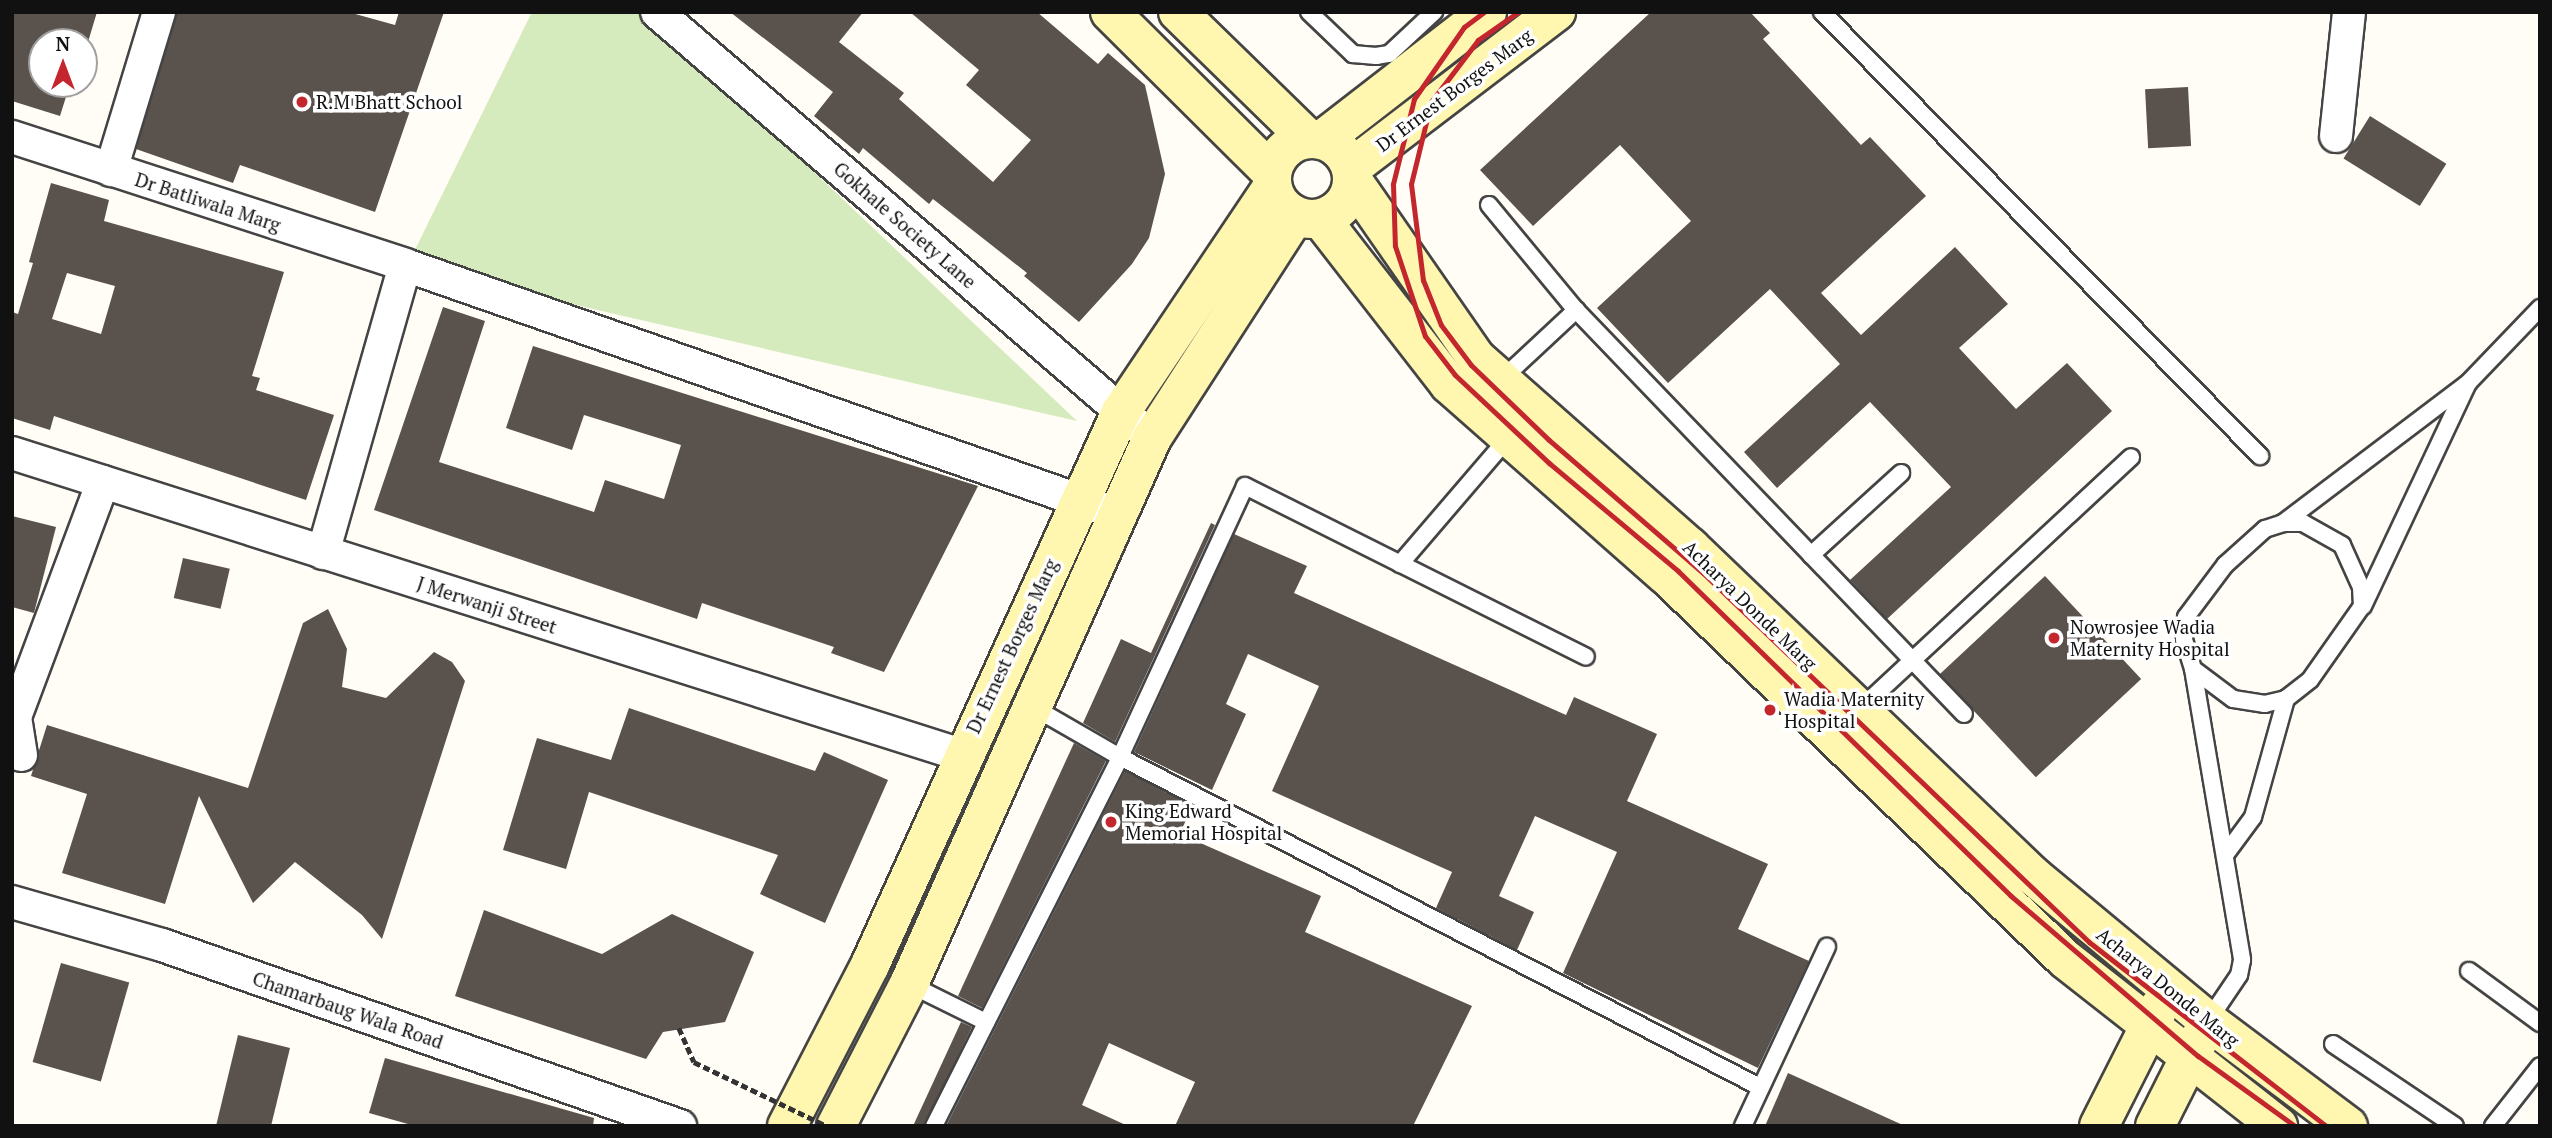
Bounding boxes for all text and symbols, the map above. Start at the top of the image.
street label: Dr Ernest Borges Marg [1371,24,1537,156]
north arrow [28,28,98,98]
text: N [56,31,70,56]
place label: R.M Bhatt School [316,91,463,113]
marker: R.M Bhatt School [294,94,310,110]
street label: Gokhale Society Lane [829,157,981,293]
street label: Dr Batliwala Marg [132,168,284,236]
street label: Acharya Donde Marg [1679,535,1821,675]
street label: Dr Ernest Borges Marg [962,555,1062,737]
street label: J Merwanji Street [414,572,560,638]
place label: Nowrosjee Wadia Maternity Hospital [2070,616,2230,660]
marker: Nowrosjee Wadia Maternity Hospital [2044,628,2064,648]
place label: Wadia Maternity Hospital [1784,688,1924,732]
marker: Wadia Maternity Hospital [1762,702,1778,718]
place label: King Edward Memorial Hospital [1125,800,1282,844]
marker: King Edward Memorial Hospital [1103,814,1119,830]
street label: Acharya Donde Marg [2092,923,2244,1051]
street label: Chamarbaug Wala Road [250,967,446,1053]

